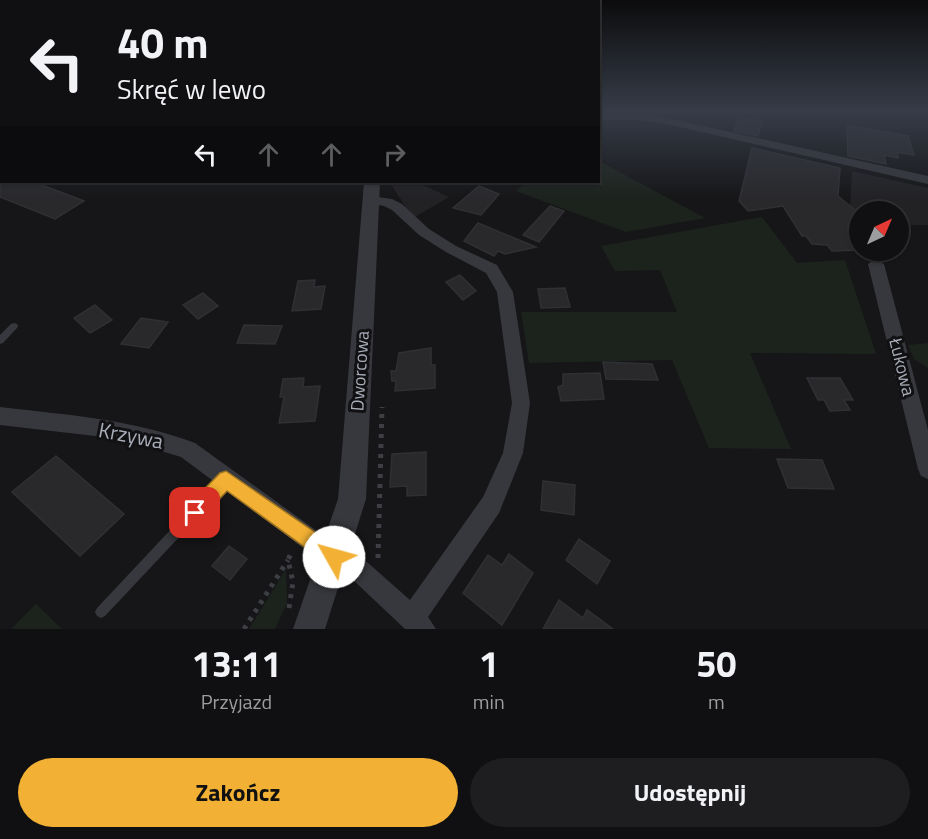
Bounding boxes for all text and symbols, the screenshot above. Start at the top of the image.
text: 40 m [117,10,209,74]
icon: left [18,24,96,102]
text: Skręć w lewo [117,68,266,109]
icon: left [189,138,222,171]
icon: ahead [252,138,285,171]
icon: ahead [315,138,348,171]
icon: right [378,138,411,171]
north arrow [849,201,909,261]
map controls [849,201,909,261]
street label: Dworcowa [343,330,376,412]
street label: Łukowa [882,334,923,399]
street label: Krzywa [96,413,167,457]
pin [169,487,220,538]
icon: arrive [178,496,211,529]
position arrow [302,525,366,589]
text: 13:11 [191,636,281,691]
text: 1 [479,636,499,691]
text: 50 [696,636,736,691]
text: Przyjazd [201,686,272,717]
text: min [473,686,505,717]
text: m [708,686,725,717]
button: Zakończ [18,758,458,827]
button: Udostępnij [470,758,910,827]

